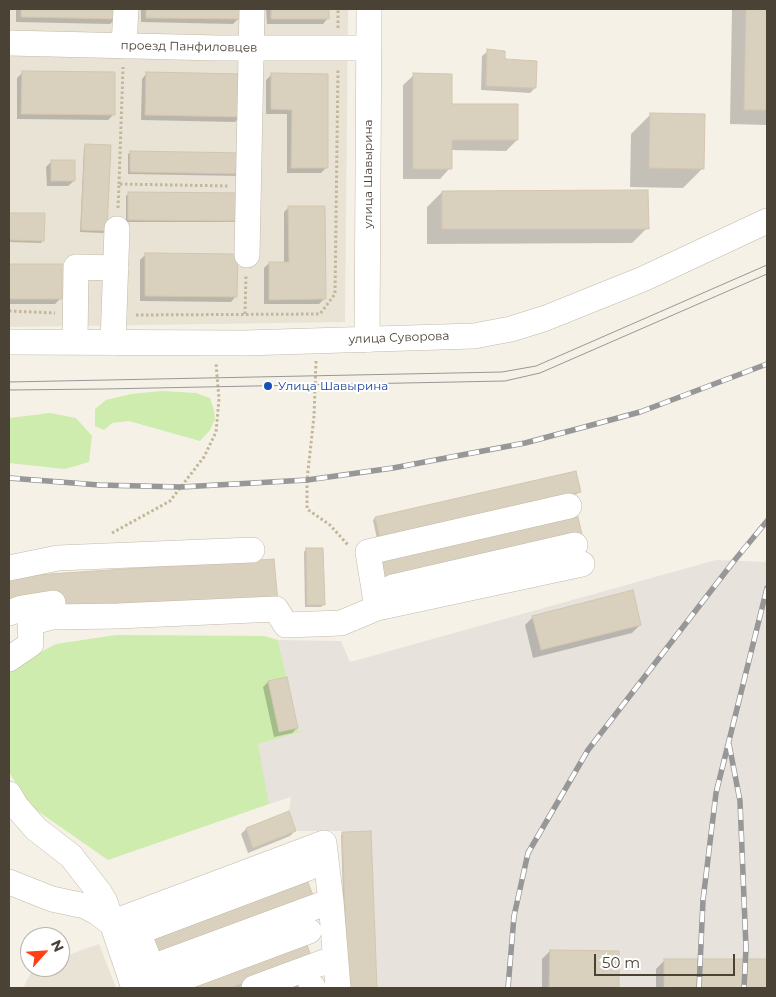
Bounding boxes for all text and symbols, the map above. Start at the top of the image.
street label: проезд Панфиловцев [120,39,258,55]
street label: улица Шавырина [361,119,375,229]
street label: улица Суворова [348,329,450,347]
place label: Улица Шавырина [278,379,388,393]
marker: Улица Шавырина [262,380,274,392]
north arrow [20,927,70,977]
text: N [47,937,68,955]
scale bar [596,944,737,976]
text: 50 m [602,953,640,972]

